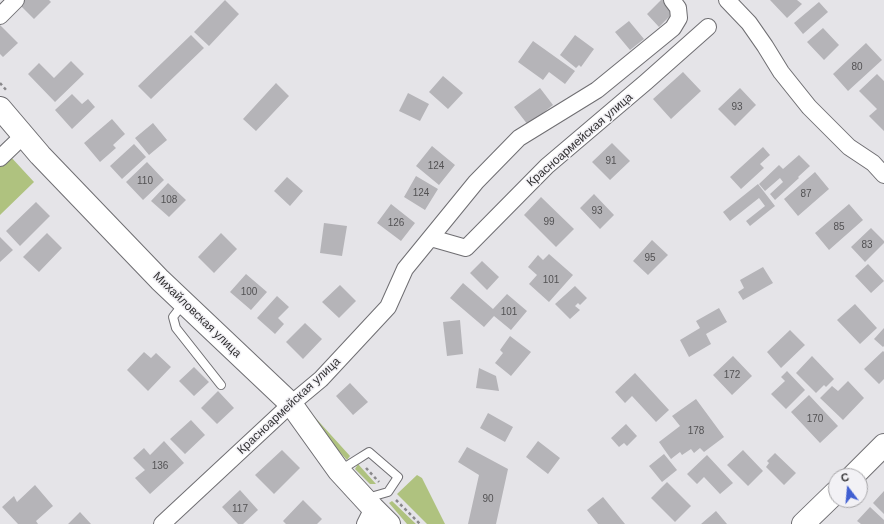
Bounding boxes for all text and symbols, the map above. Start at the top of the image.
house number: 80 [851,61,863,73]
street label: Красноармейская улица [524,90,636,190]
house number: 93 [731,101,743,113]
house number: 91 [605,155,617,167]
house number: 124 [428,160,444,172]
house number: 110 [137,175,153,187]
house number: 124 [413,187,429,199]
house number: 87 [800,188,812,200]
house number: 108 [161,194,177,206]
house number: 93 [591,205,603,217]
house number: 99 [543,216,555,228]
house number: 126 [388,217,404,229]
house number: 85 [833,221,845,233]
house number: 83 [861,239,873,251]
house number: 95 [644,252,656,264]
street label: Михайловская улица [150,269,244,361]
house number: 101 [543,274,559,286]
house number: 100 [241,286,257,298]
house number: 101 [501,306,517,318]
street label: Красноармейская улица [234,354,344,458]
house number: 172 [724,369,740,381]
house number: 170 [807,413,823,425]
house number: 178 [688,425,704,437]
house number: 136 [152,460,168,472]
north arrow [828,468,868,508]
text: С [839,471,850,484]
house number: 90 [482,493,494,505]
house number: 117 [232,503,248,515]

